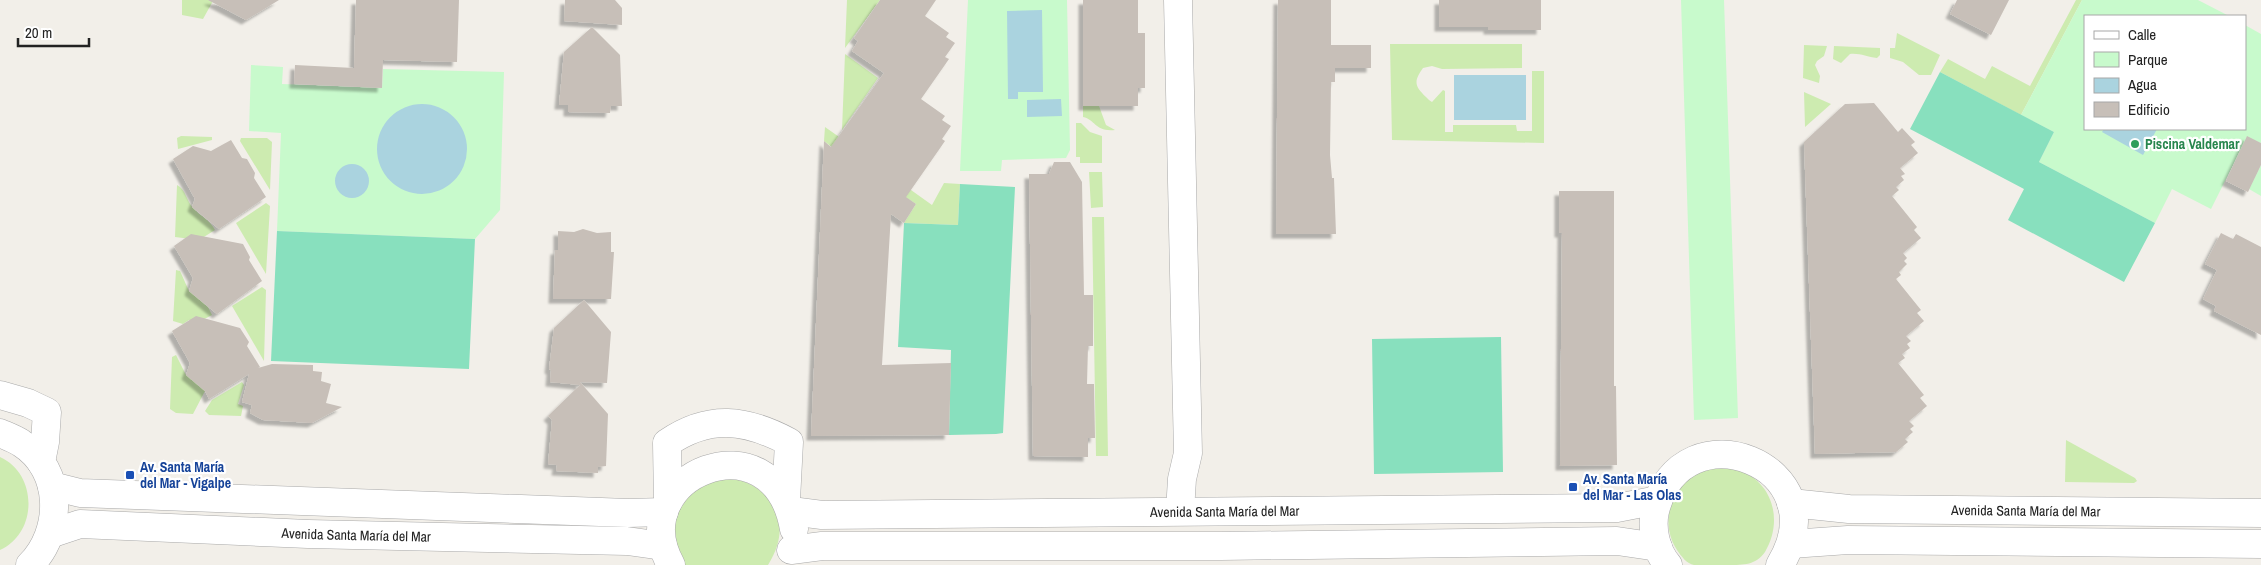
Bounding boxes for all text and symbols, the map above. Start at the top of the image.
scale bar [18,15,89,47]
legend [2084,15,2246,130]
text: 20 m [25,22,52,43]
text: Calle [2128,24,2156,45]
text: Parque [2128,49,2168,70]
text: Agua [2127,74,2157,95]
text: Edificio [2128,99,2170,120]
place label: Piscina Valdemar [2145,135,2240,153]
marker: Piscina Valdemar [2129,138,2141,150]
place label: Av. Santa María del Mar - Vigalpe [140,458,231,492]
marker: Av. Santa María del Mar - Vigalpe [124,469,136,481]
place label: Av. Santa María del Mar - Las Olas [1583,470,1681,504]
marker: Av. Santa María del Mar - Las Olas [1567,481,1579,493]
street label: Avenida Santa María del Mar [1950,501,2101,520]
street label: Avenida Santa María del Mar [1149,502,1300,521]
street label: Avenida Santa María del Mar [280,524,431,546]

